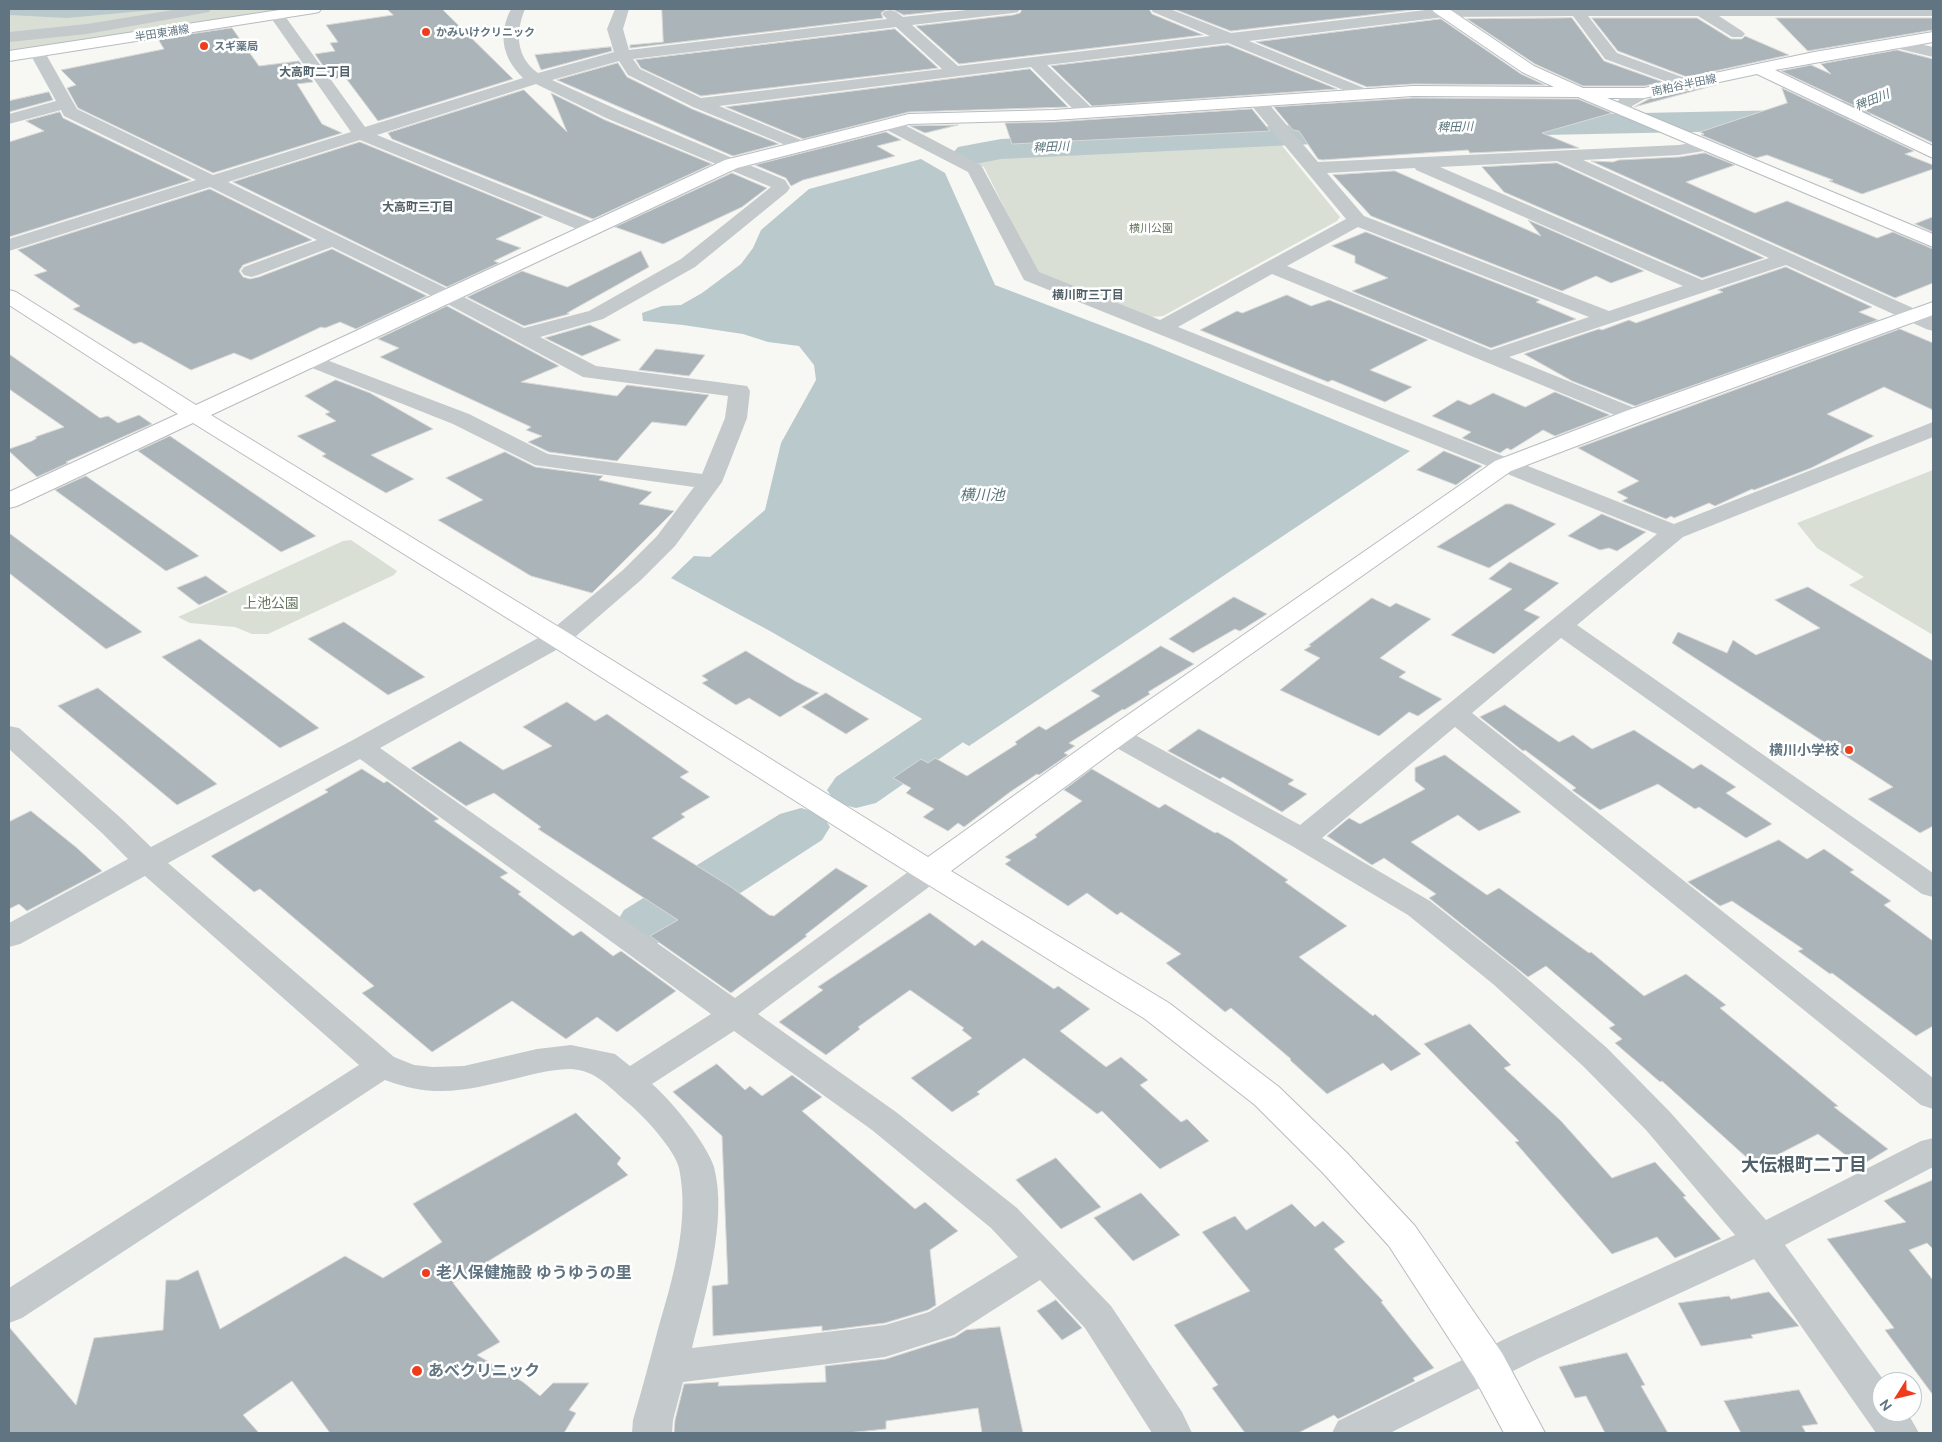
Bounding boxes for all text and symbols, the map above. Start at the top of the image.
street label: 半田東浦線 [134,22,190,44]
place label: かみいけクリニック [436,25,535,39]
marker: かみいけクリニック [420,26,432,38]
place label: スギ薬局 [214,39,258,53]
marker: スギ薬局 [198,40,210,52]
district label: 大高町二丁目 [279,65,351,79]
street label: 南粕谷半田線 [1650,72,1718,98]
water label: 稗田川 [1853,87,1891,113]
water label: 稗田川 [1437,119,1473,135]
water label: 稗田川 [1033,139,1069,155]
district label: 大高町三丁目 [382,200,454,214]
park label: 横川公園 [1129,221,1173,235]
district label: 横川町三丁目 [1052,288,1124,302]
water label: 横川池 [960,486,1004,504]
park label: 上池公園 [243,595,299,611]
place label: 横川小学校 [1769,742,1839,758]
marker: 横川小学校 [1843,744,1855,756]
district label: 大伝根町二丁目 [1741,1154,1867,1176]
place label: 老人保健施設 ゆうゆうの里 [436,1263,632,1283]
marker: 老人保健施設 ゆうゆうの里 [420,1267,432,1279]
place label: あべクリニック [428,1361,540,1381]
marker: あべクリニック [410,1364,424,1378]
north arrow [1872,1372,1922,1422]
text: N [1876,1396,1895,1414]

